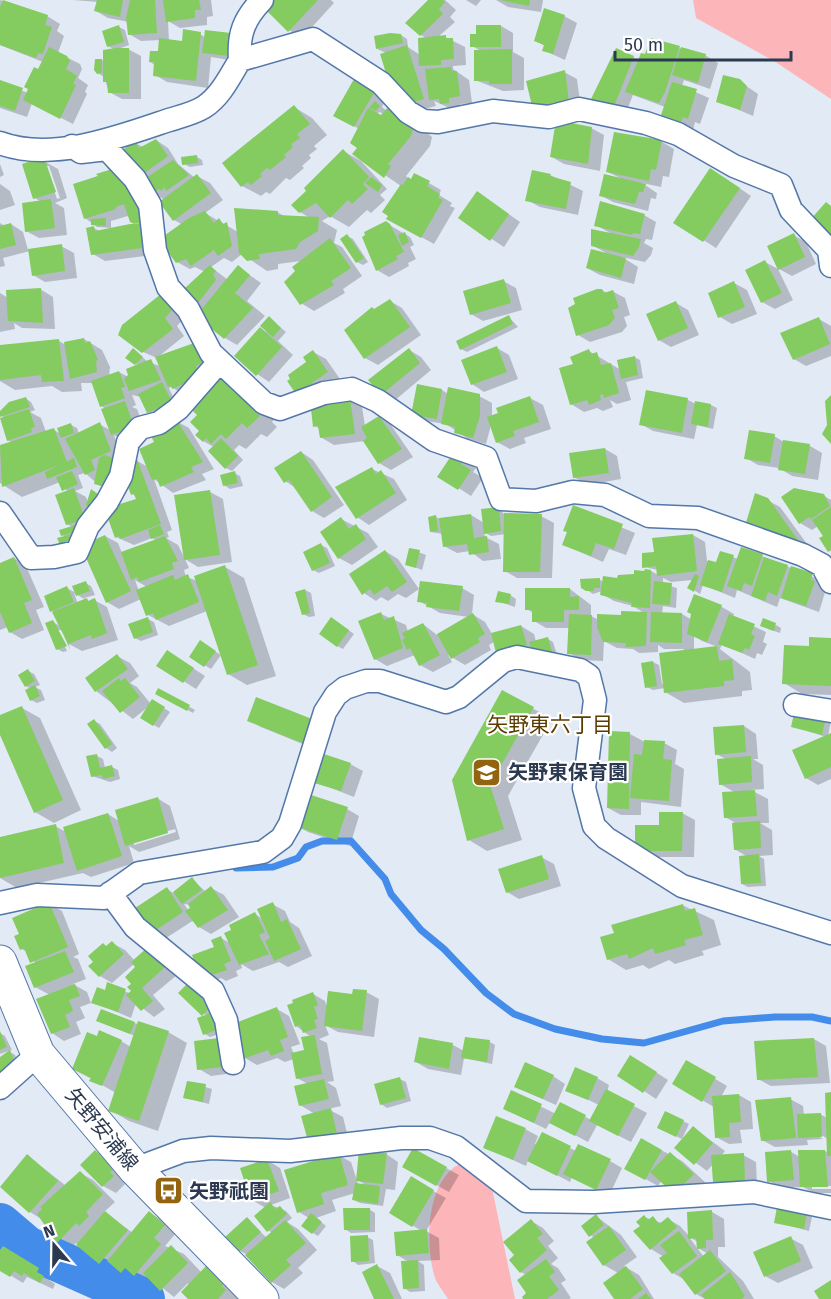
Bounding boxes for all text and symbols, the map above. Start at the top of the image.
scale bar [615,24,790,62]
text: 50 m [624,34,663,56]
district label: 矢野東六丁目 [487,712,613,738]
school or university icon: 矢野東保育園 [471,756,503,788]
place label: 矢野東保育園 [508,760,628,784]
street label: 矢野安浦線 [61,1083,143,1175]
bus stop icon: 矢野祇園 [152,1175,184,1207]
place label: 矢野祇園 [189,1179,269,1203]
north arrow [24,1215,84,1275]
text: N [41,1221,57,1242]

